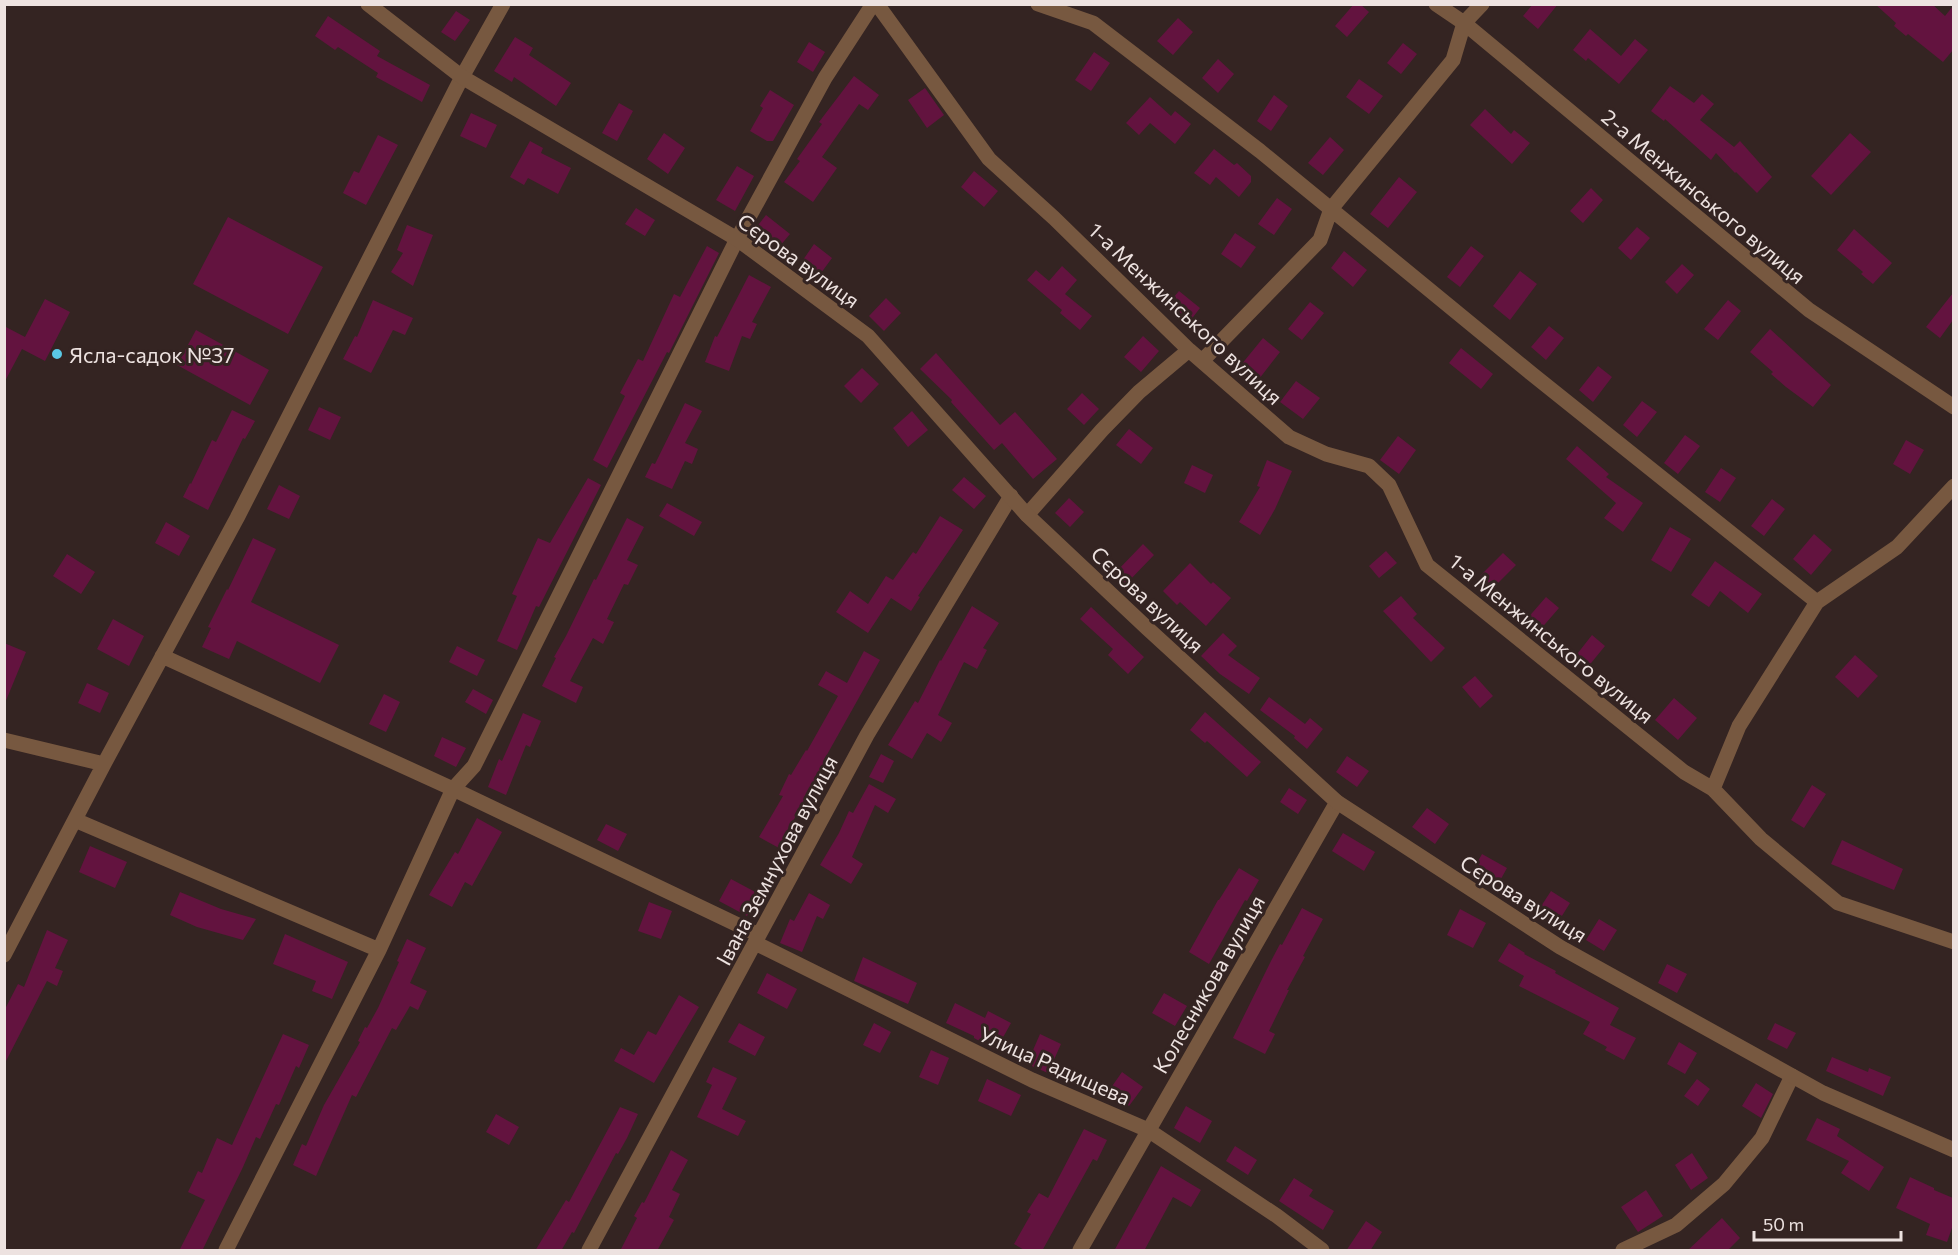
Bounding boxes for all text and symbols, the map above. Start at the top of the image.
street label: 2-а Менжинського вулиця [1597,104,1811,288]
street label: Сєрова вулиця [733,207,865,313]
street label: 1-а Менжинського вулиця [1084,217,1288,409]
place label: Ясла-садок №37 [69,342,234,367]
marker: Ясла-садок №37 [50,347,64,361]
street label: Сєрова вулиця [1087,541,1209,657]
street label: 1-а Менжинського вулиця [1445,548,1659,728]
street label: Івана Земнухова вулиця [710,751,842,969]
street label: Сєрова вулиця [1456,849,1592,947]
street label: Колесникова вулиця [1147,891,1269,1077]
street label: Улица Радищева [976,1020,1134,1110]
scale bar [1754,1204,1901,1242]
text: 50 m [1763,1213,1804,1235]

